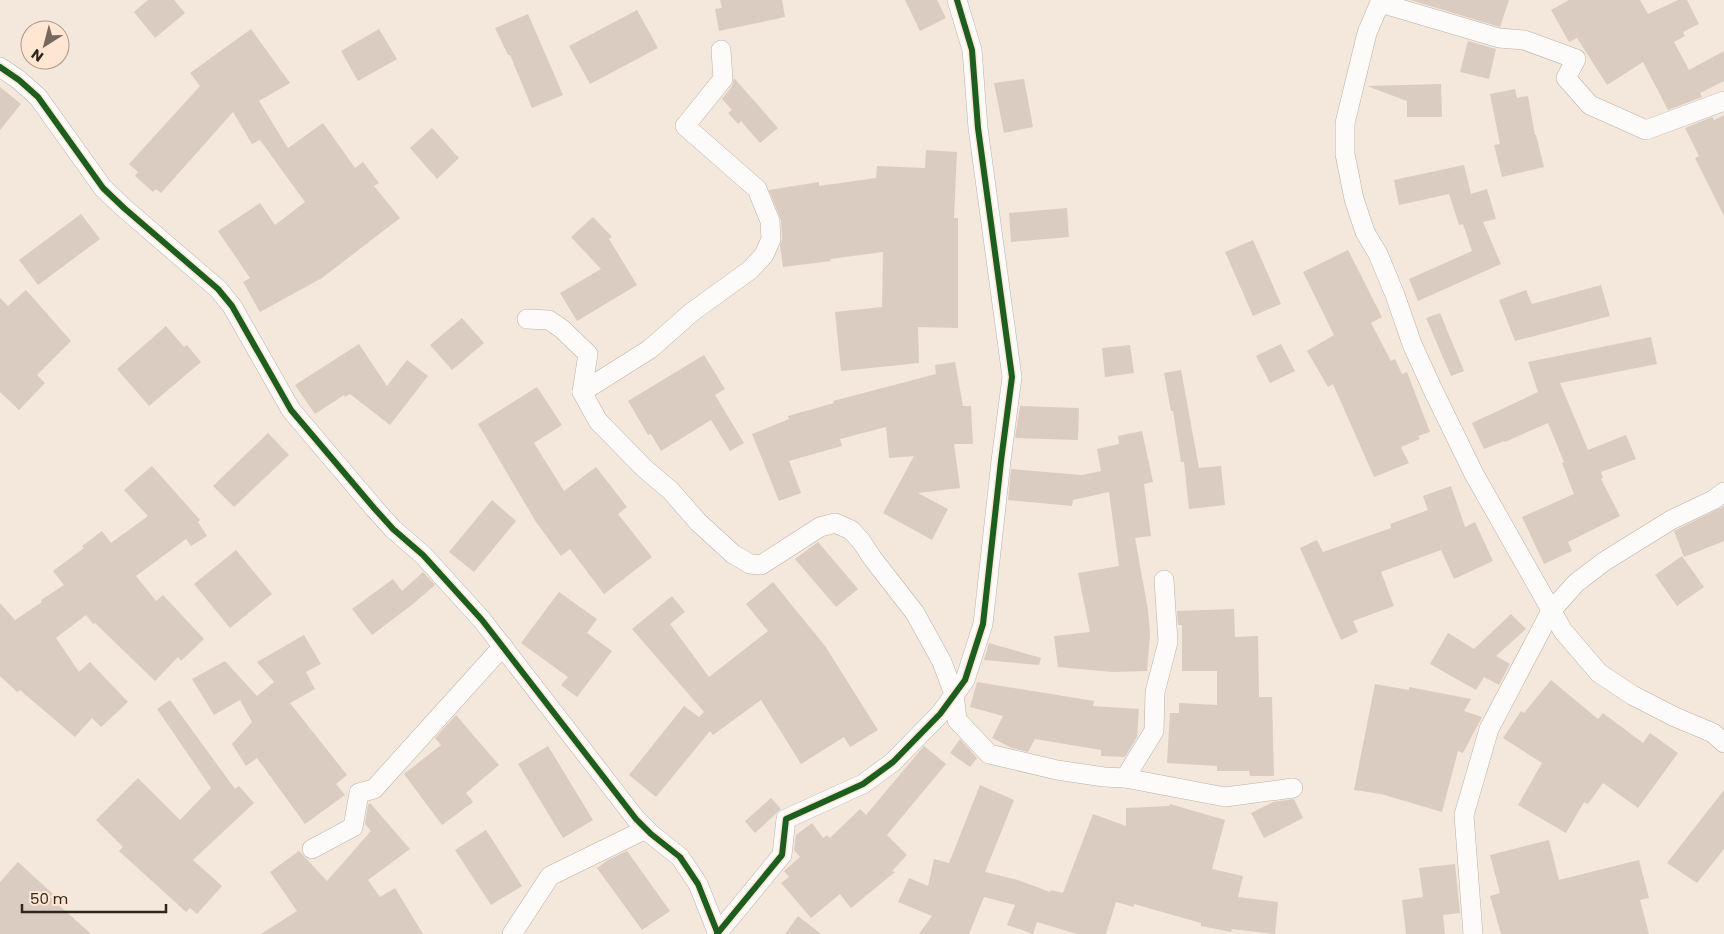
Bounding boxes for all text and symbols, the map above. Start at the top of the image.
north arrow [20,20,70,70]
text: N [27,44,47,67]
scale bar [22,882,166,914]
text: 50 m [30,888,68,909]

